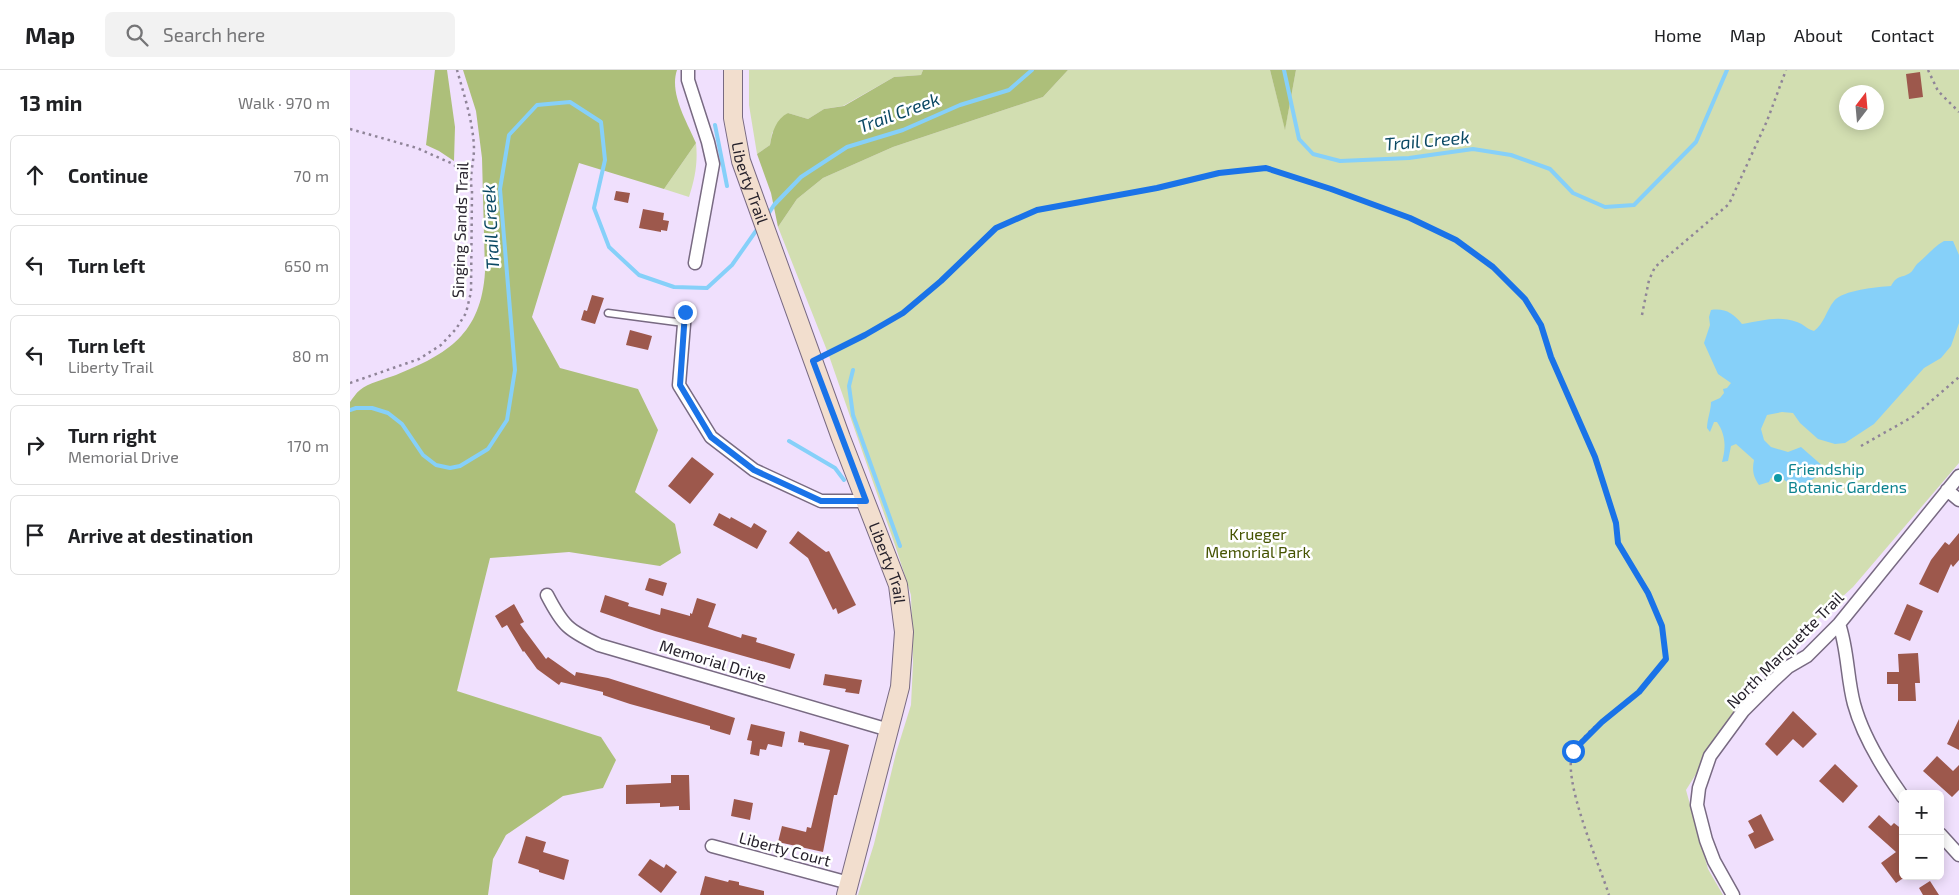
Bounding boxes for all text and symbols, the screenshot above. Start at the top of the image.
search box [105,12,455,57]
text: Map [25,20,75,49]
icon: search [123,21,151,49]
text: Search here [163,23,265,46]
text: Home [1654,24,1702,46]
text: Map [1730,24,1766,46]
text: About [1794,24,1843,46]
text: Contact [1871,24,1934,46]
north arrow [1839,85,1884,130]
water label: Trail Creek [855,87,943,137]
text: 13 min [20,90,82,115]
text: Walk · 970 m [238,93,330,112]
water label: Trail Creek [1383,125,1470,155]
street label: Liberty Trail [729,140,773,226]
icon: ahead [21,161,49,189]
street label: Singing Sands Trail [448,161,471,298]
text: Continue [68,164,148,187]
text: 70 m [294,166,329,185]
water label: Trail Creek [477,184,503,270]
icon: left [21,251,49,279]
text: Turn left [68,254,145,277]
text: 650 m [284,256,329,275]
route end [674,301,697,324]
text: Turn left [68,334,145,357]
icon: left [21,341,49,369]
text: 80 m [292,346,329,365]
text: Liberty Trail [68,357,153,376]
text: Turn right [68,424,156,447]
icon: right [21,431,49,459]
text: 170 m [287,436,329,455]
text: Memorial Drive [68,447,179,466]
place label: Friendship Botanic Gardens [1788,459,1907,496]
marker: Friendship Botanic Gardens [1772,472,1784,484]
street label: Liberty Trail [866,519,910,605]
icon: arrive [21,521,49,549]
text: Arrive at destination [68,524,253,547]
park label: Krueger Memorial Park [1205,524,1311,561]
street label: North Marquette Trail [1722,587,1847,712]
street label: Memorial Drive [657,635,769,686]
route start [1562,740,1585,763]
map controls [1899,790,1944,880]
button: + [1899,790,1944,835]
street label: Liberty Court [737,827,833,870]
button: − [1899,835,1944,880]

